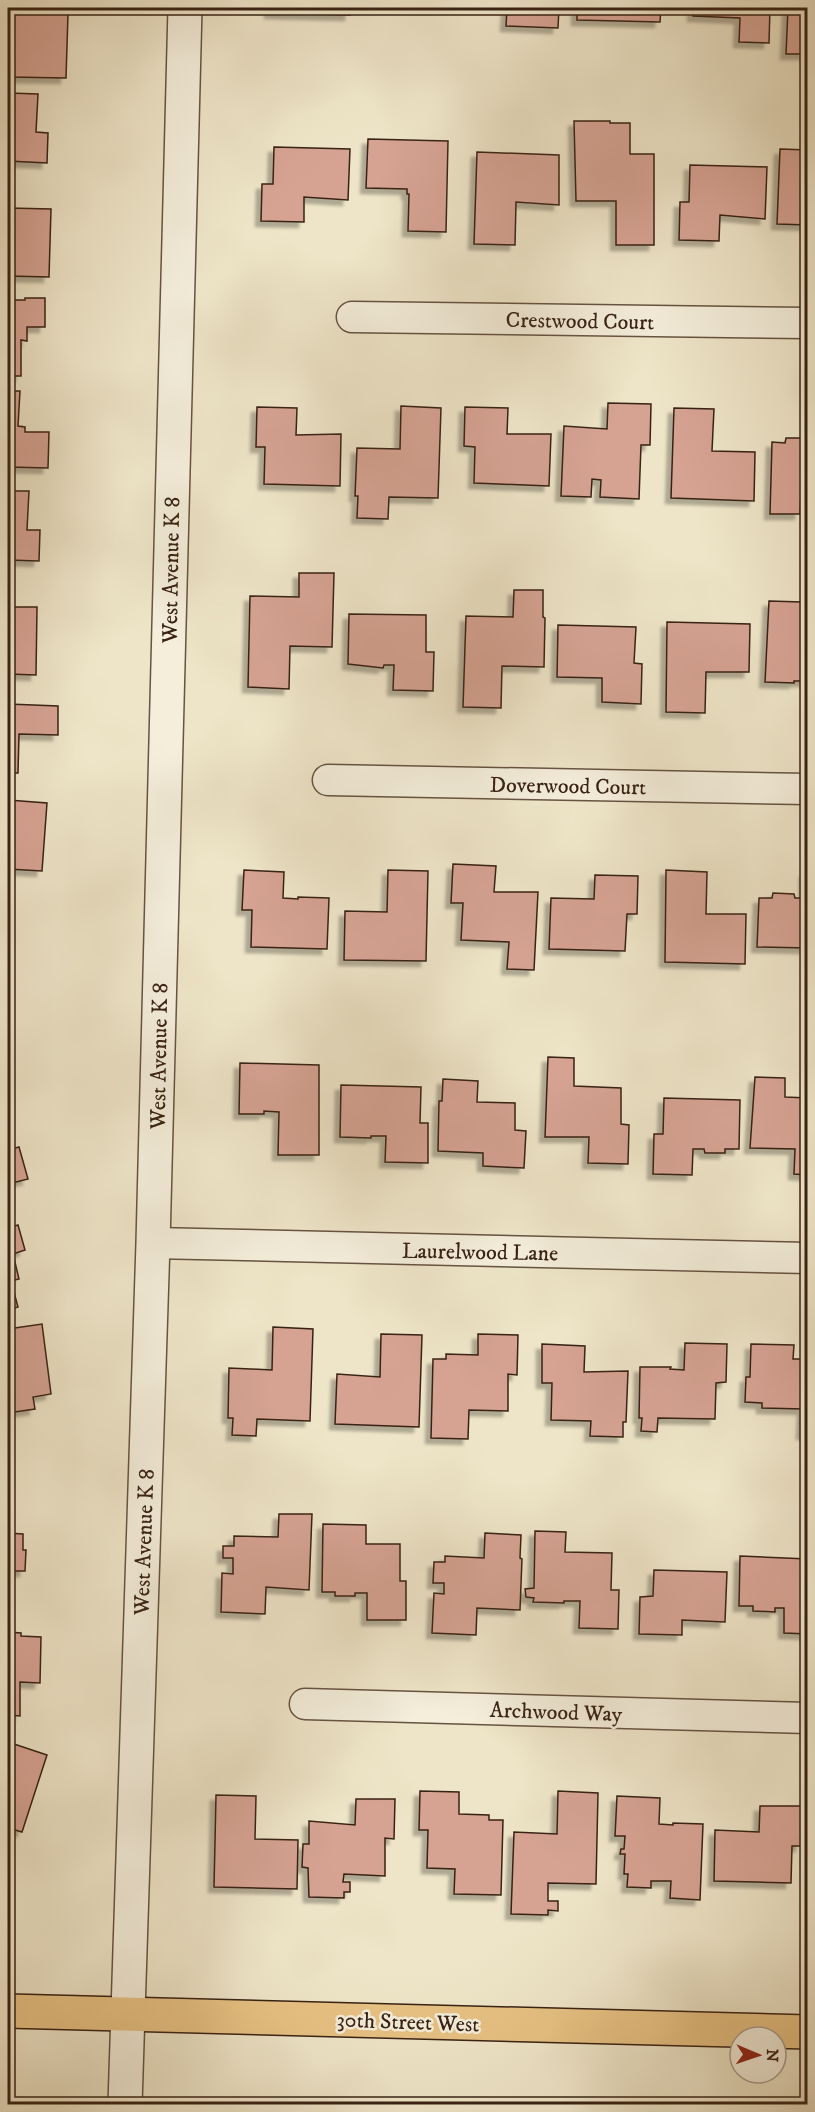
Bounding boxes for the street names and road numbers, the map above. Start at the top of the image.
street label: Crestwood Court [505,307,654,336]
street label: West Avenue K 8 [157,496,186,645]
street label: Doverwood Court [489,772,646,801]
street label: West Avenue K 8 [145,982,174,1131]
street label: Laurelwood Lane [402,1238,558,1267]
street label: West Avenue K 8 [128,1468,161,1617]
street label: Archwood Way [489,1697,623,1728]
street label: 30th Street West [336,2007,480,2038]

